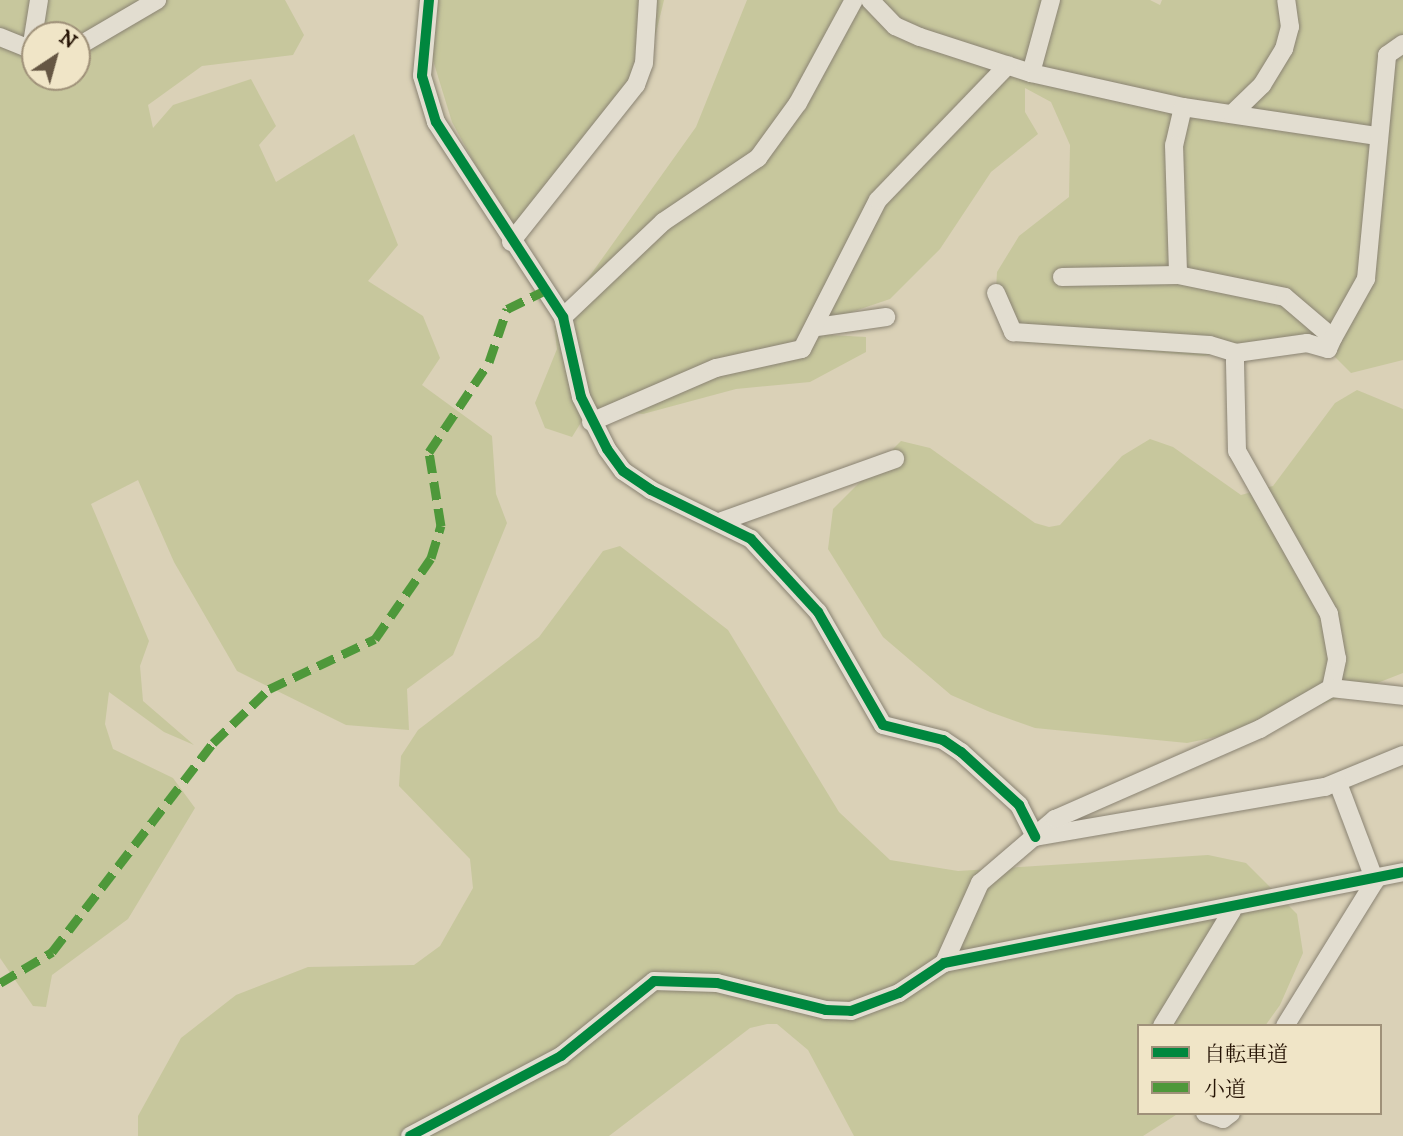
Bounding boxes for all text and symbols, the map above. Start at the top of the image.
north arrow [21,21,91,91]
text: N [54,26,81,54]
legend [1137,1024,1382,1115]
text: 自転車道 [1204,1042,1288,1068]
text: 小道 [1204,1077,1246,1103]

